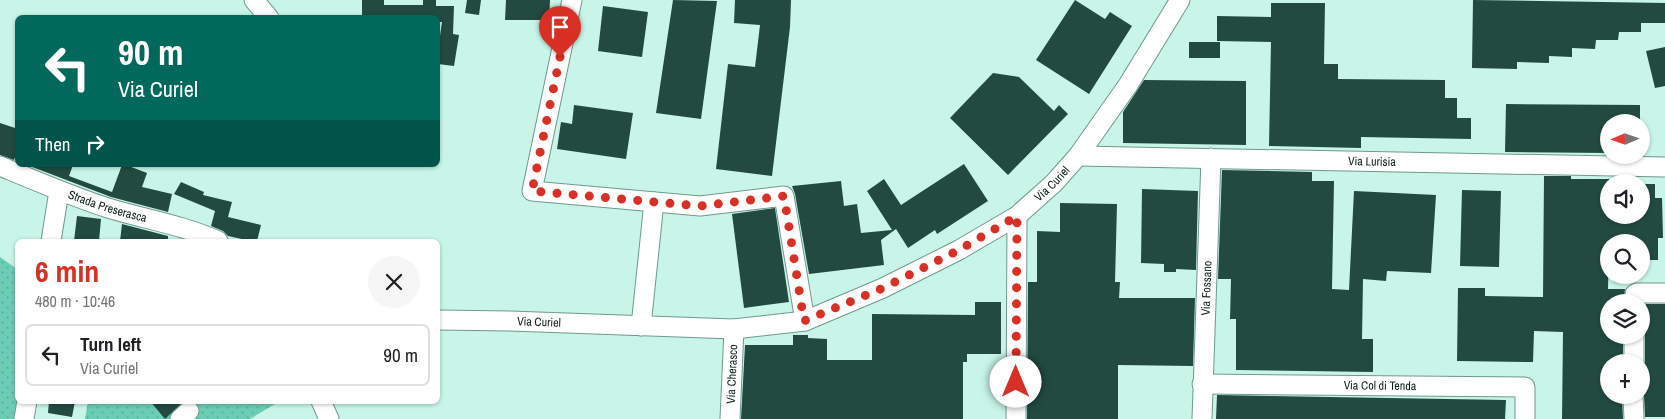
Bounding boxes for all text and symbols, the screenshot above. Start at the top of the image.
pin [539,6,581,57]
icon: arrive [546,13,574,41]
text: 90 m [118,29,183,76]
icon: left [35,35,100,100]
text: Via Curiel [118,74,198,104]
north arrow [1600,114,1650,164]
map controls [1600,114,1650,404]
icon: right [81,130,109,158]
text: Then [35,131,71,157]
street label: Via Lurisia [1348,153,1396,170]
street label: Via Curiel [1031,163,1073,205]
button: sound [1600,174,1650,224]
street label: Strada Preserasca [66,187,149,226]
button: search [1600,234,1650,284]
text: 6 min [35,251,99,291]
button: close [368,256,420,308]
street label: Via Fossano [1198,260,1215,316]
text: 480 m · 10:46 [35,290,115,312]
button: layers [1600,294,1650,344]
street label: Via Curiel [517,313,561,331]
text: Turn left [80,331,141,357]
icon: left [37,341,65,369]
text: 90 m [383,342,418,368]
street label: Via Cherasco [723,344,741,404]
button: + [1600,354,1650,404]
position arrow [989,355,1041,407]
text: Via Curiel [80,357,138,379]
street label: Via Col di Tenda [1344,377,1417,394]

